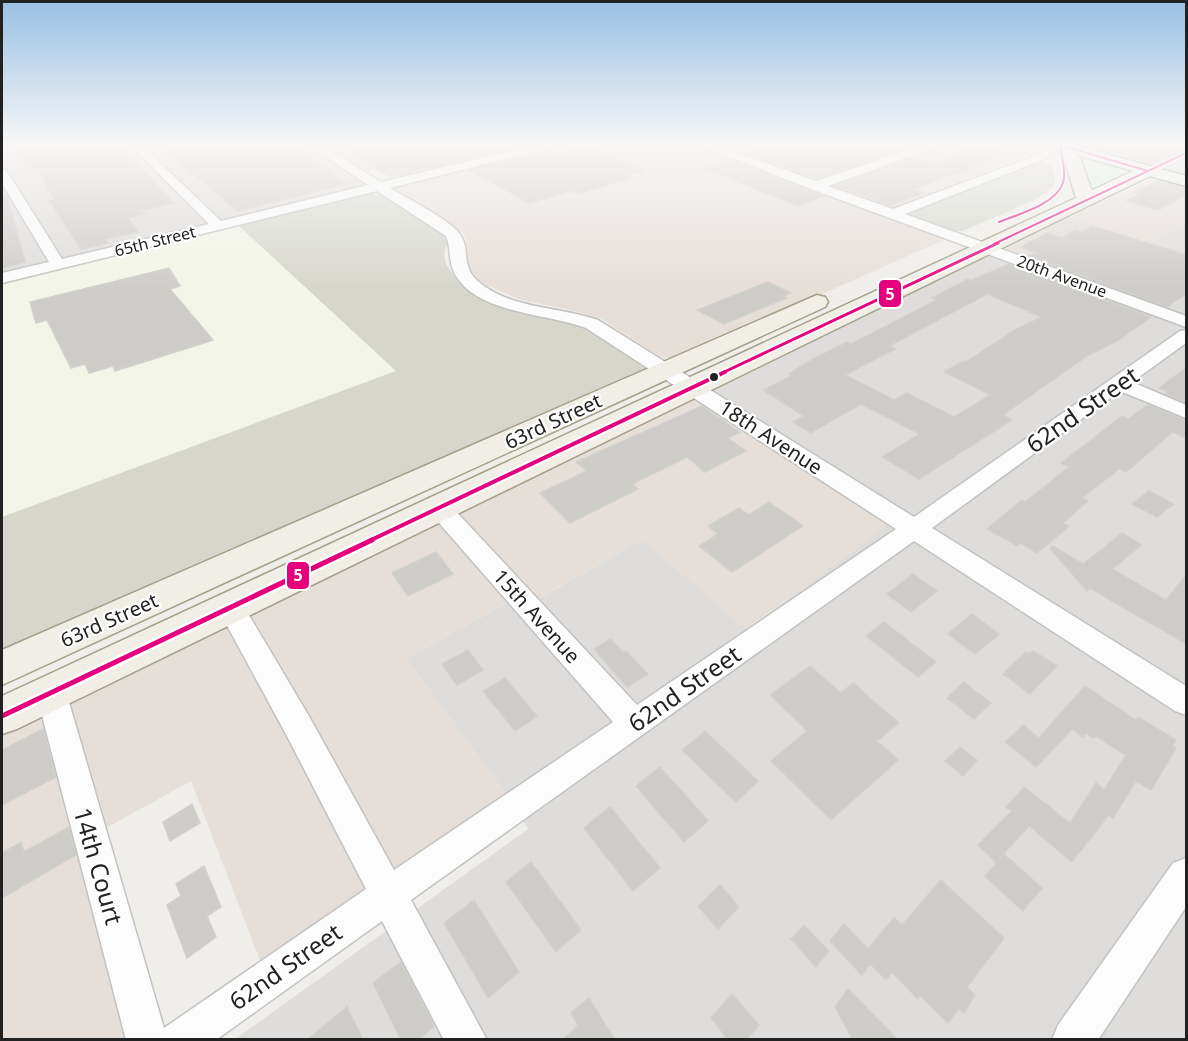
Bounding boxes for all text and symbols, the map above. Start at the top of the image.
street label: 65th Street [112,220,198,262]
street label: 20th Avenue [1014,250,1110,302]
line badge: 5 [878,279,902,308]
text: 5 [885,283,895,305]
street label: 62nd Street [1019,358,1145,460]
unlabelled marker [708,371,720,383]
street label: 63rd Street [500,387,606,455]
street label: 18th Avenue [714,394,828,480]
line badge: 5 [286,561,310,590]
street label: 15th Avenue [488,563,586,669]
text: 5 [293,564,303,586]
street label: 63rd Street [56,586,162,654]
street label: 62nd Street [621,637,747,739]
street label: 14th Court [67,804,132,929]
street label: 62nd Street [222,915,348,1017]

